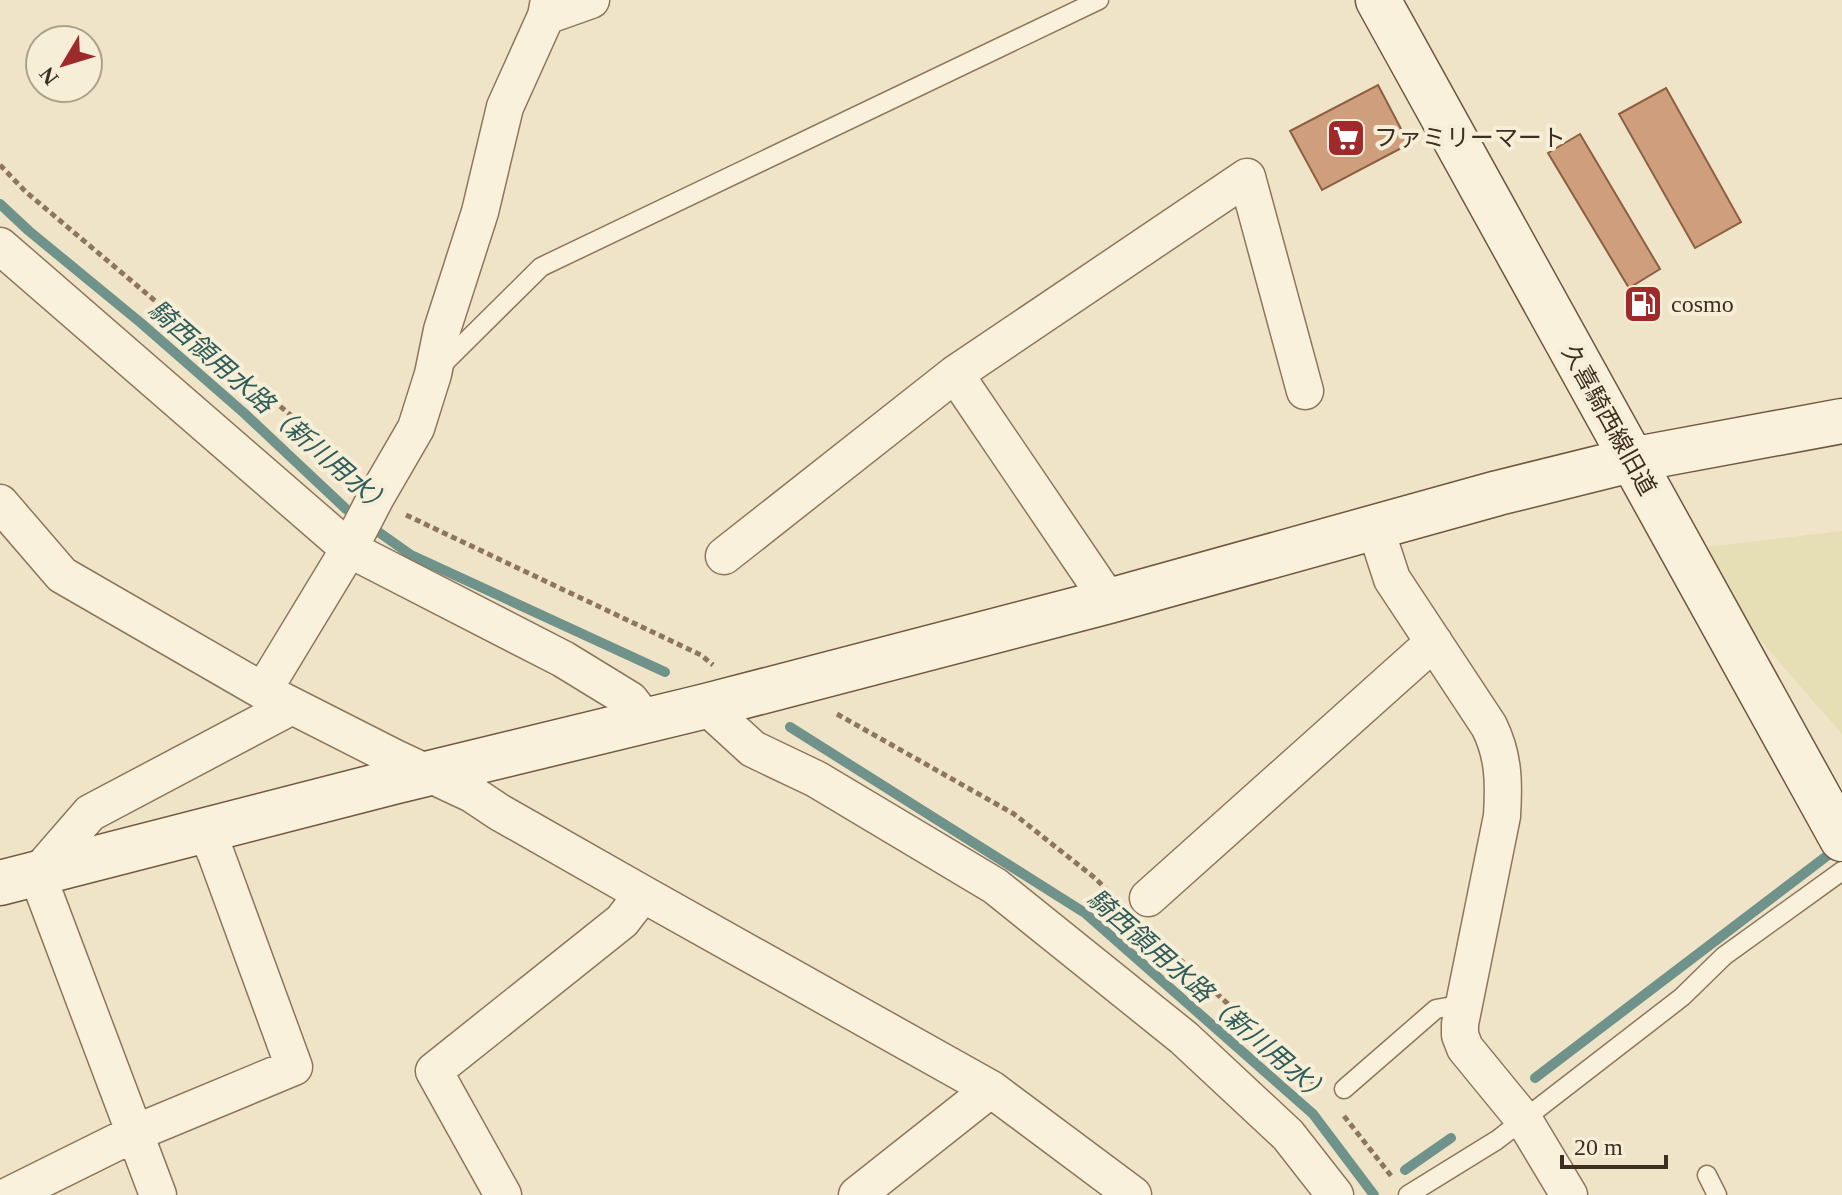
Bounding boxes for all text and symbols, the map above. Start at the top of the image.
north arrow [24,24,104,104]
text: N [34,62,63,90]
supermarket icon: ファミリーマート [1325,117,1367,159]
place label: ファミリーマート [1374,125,1566,151]
fuel station icon: cosmo [1622,283,1664,325]
place label: cosmo [1671,291,1734,317]
water label: 騎西領用水路（新川用水） [143,295,397,521]
street label: 久喜騎西線旧道 [1557,340,1661,500]
water label: 騎西領用水路（新川用水） [1082,884,1336,1110]
scale bar [1562,1119,1666,1169]
text: 20 m [1574,1134,1623,1160]

